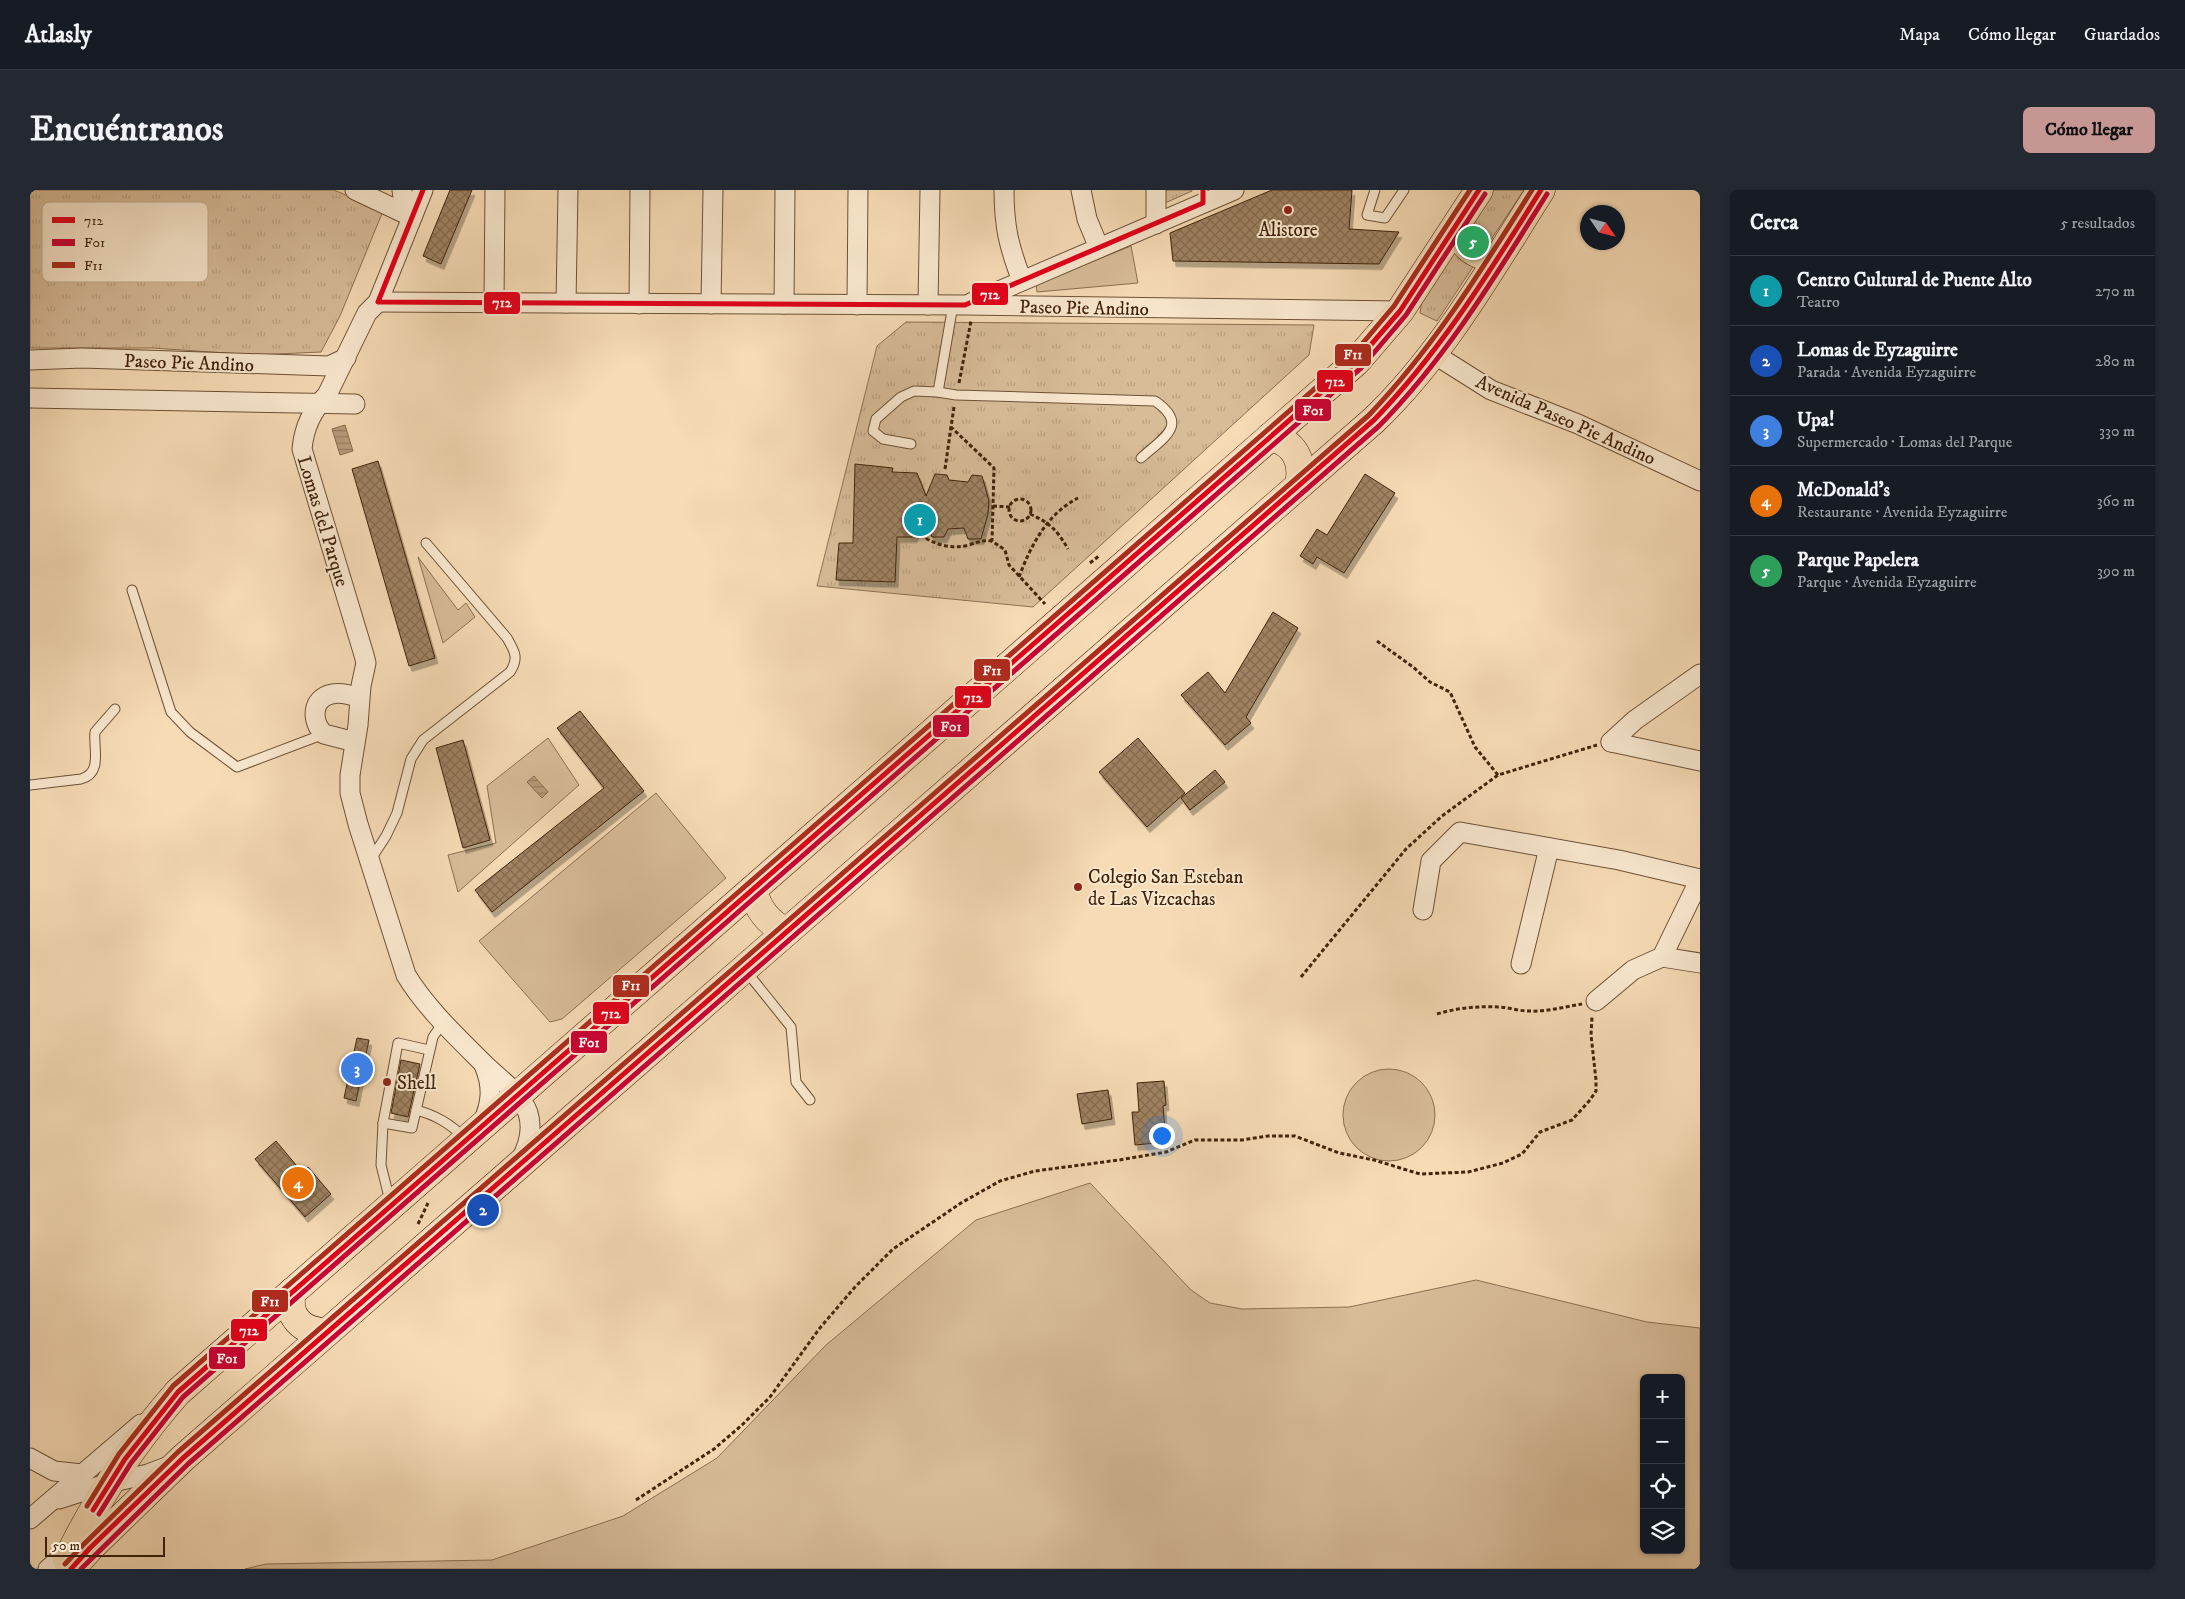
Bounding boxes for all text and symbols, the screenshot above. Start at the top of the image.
text: Atlasly [25,20,92,50]
text: Mapa [1899,24,1940,46]
text: Cómo llegar [1968,24,2056,46]
text: Guardados [2084,24,2160,46]
button: Cómo llegar [2023,107,2155,153]
text: Encuéntranos [30,108,224,152]
legend [42,202,208,282]
marker: Alistore [1282,204,1294,216]
north arrow [1580,205,1625,250]
text: Cerca [1750,210,1798,236]
text: 712 [84,212,104,230]
text: 5 resultados [2060,213,2135,233]
place label: Alistore [1258,219,1318,242]
pin: 5 [1457,223,1489,261]
text: F01 [84,234,105,252]
text: F11 [84,257,103,275]
text: Centro Cultural de Puente Alto [1797,269,2032,292]
text: 1 [1763,281,1769,301]
text: 270 m [2095,281,2135,301]
line badge: 712 [971,282,1009,306]
text: 712 [980,286,1001,304]
line badge: 712 [483,291,521,315]
text: Teatro [1797,292,1840,312]
text: 712 [492,294,513,312]
street label: Paseo Pie Andino [1019,296,1149,321]
text: Lomas de Eyzaguirre [1797,339,1958,362]
line badge: F11 [1334,343,1372,367]
text: F11 [1344,346,1362,364]
street label: Paseo Pie Andino [124,350,254,377]
text: 2 [1762,351,1770,371]
text: 280 m [2095,351,2135,371]
text: Parada · Avenida Eyzaguirre [1797,362,1976,382]
line badge: 712 [1316,369,1354,393]
street label: Avenida Paseo Pie Andino [1472,370,1659,470]
text: 712 [1325,373,1346,391]
line badge: F01 [1294,398,1332,422]
text: F01 [1302,402,1324,420]
text: Upa! [1797,409,1834,432]
text: 3 [1763,421,1769,441]
text: 330 m [2099,421,2135,441]
text: Supermercado · Lomas del Parque [1797,432,2012,452]
street label: Lomas del Parque [291,453,353,590]
text: McDonald's [1797,479,1890,502]
text: 4 [1761,491,1771,511]
text: 360 m [2097,491,2135,511]
pin: 1 [904,501,936,539]
text: Restaurante · Avenida Eyzaguirre [1797,502,2007,522]
text: Parque Papelera [1797,549,1919,572]
text: 5 [1762,561,1770,581]
text: 390 m [2097,561,2135,581]
text: Parque · Avenida Eyzaguirre [1797,572,1977,592]
line badge: F11 [973,658,1011,682]
text: F11 [983,662,1001,680]
line badge: 712 [954,685,992,709]
text: 712 [963,689,984,707]
line badge: F01 [932,714,970,738]
text: F01 [940,718,962,736]
place label: Colegio San Esteban de Las Vizcachas [1088,866,1244,911]
marker: Colegio San Esteban de Las Vizcachas [1072,881,1084,893]
line badge: F11 [612,974,650,998]
text: F11 [622,977,640,995]
line badge: 712 [592,1001,630,1025]
text: 712 [601,1005,622,1023]
line badge: F01 [570,1030,608,1054]
text: F01 [578,1034,600,1052]
pin: 3 [341,1050,373,1088]
place label: Shell [397,1072,436,1095]
marker: Shell [381,1076,393,1088]
your location [1149,1123,1175,1149]
pin: 4 [282,1164,314,1202]
pin: 2 [467,1191,499,1229]
line badge: F11 [251,1289,289,1313]
text: F11 [261,1293,279,1311]
line badge: 712 [230,1318,268,1342]
text: 712 [239,1322,260,1340]
line badge: F01 [208,1346,246,1370]
text: F01 [216,1350,238,1368]
map controls [1640,1374,1685,1554]
button: + [1640,1374,1685,1419]
button: − [1640,1419,1685,1464]
button: locate [1640,1464,1685,1509]
button: layers [1640,1509,1685,1554]
scale bar [45,1534,165,1557]
text: 50 m [52,1537,80,1555]

